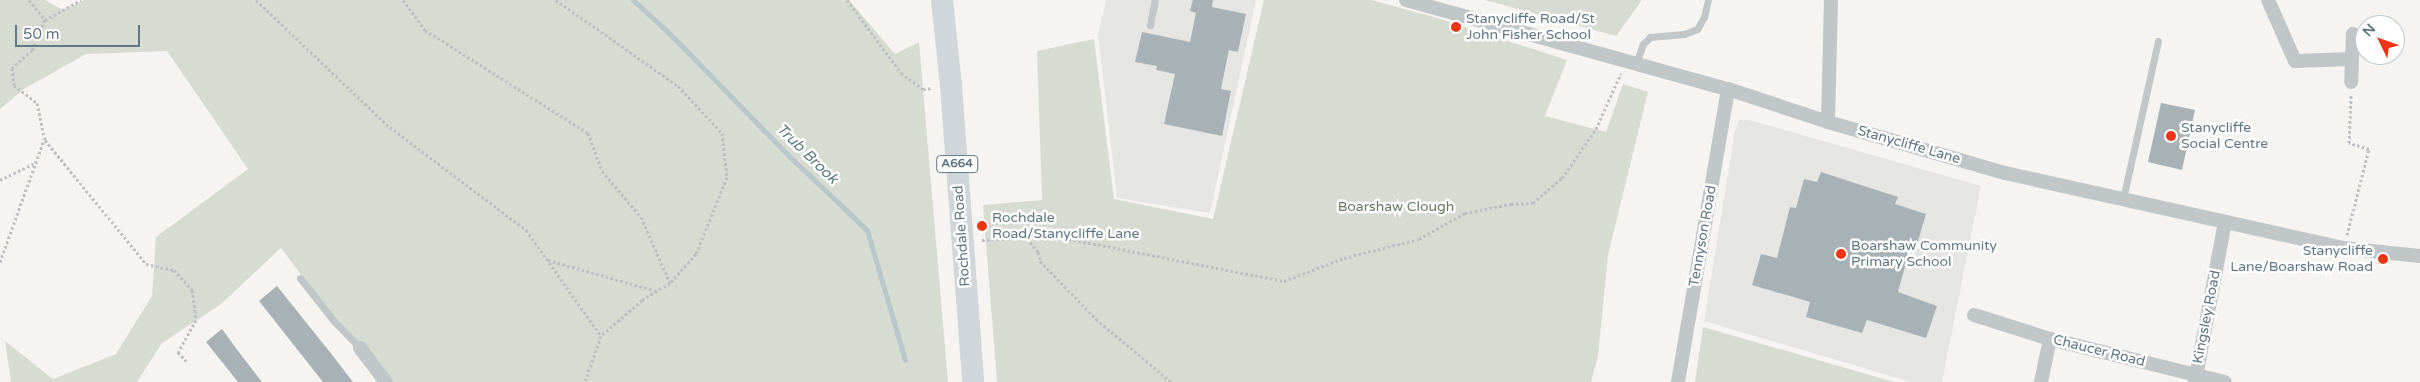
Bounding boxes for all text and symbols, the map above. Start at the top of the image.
place label: Stanycliffe Road/St John Fisher School [1466,11,1595,44]
scale bar [18,15,142,47]
north arrow [2355,15,2405,65]
text: N [2359,20,2379,40]
marker: Stanycliffe Road/St John Fisher School [1450,21,1462,33]
text: 50 m [23,25,60,43]
water label: Trub Brook [772,120,842,188]
place label: Stanycliffe Social Centre [2181,120,2268,152]
street label: Stanycliffe Lane [1856,122,1962,168]
marker: Stanycliffe Social Centre [2165,130,2177,142]
road number: A664 [936,154,978,173]
street label: Tennyson Road [1686,184,1720,288]
street label: Rochdale Road [950,185,974,287]
park label: Boarshaw Clough [1338,199,1454,215]
place label: Rochdale Road/Stanycliffe Lane [992,210,1140,242]
marker: Rochdale Road/Stanycliffe Lane [976,220,988,232]
place label: Boarshaw Community Primary School [1851,238,1997,270]
place label: Stanycliffe Lane/Boarshaw Road [2230,243,2373,276]
marker: Boarshaw Community Primary School [1835,248,1847,260]
marker: Stanycliffe Lane/Boarshaw Road [2377,253,2389,265]
street label: Kingsley Road [2190,269,2224,365]
street label: Chaucer Road [2051,331,2147,371]

